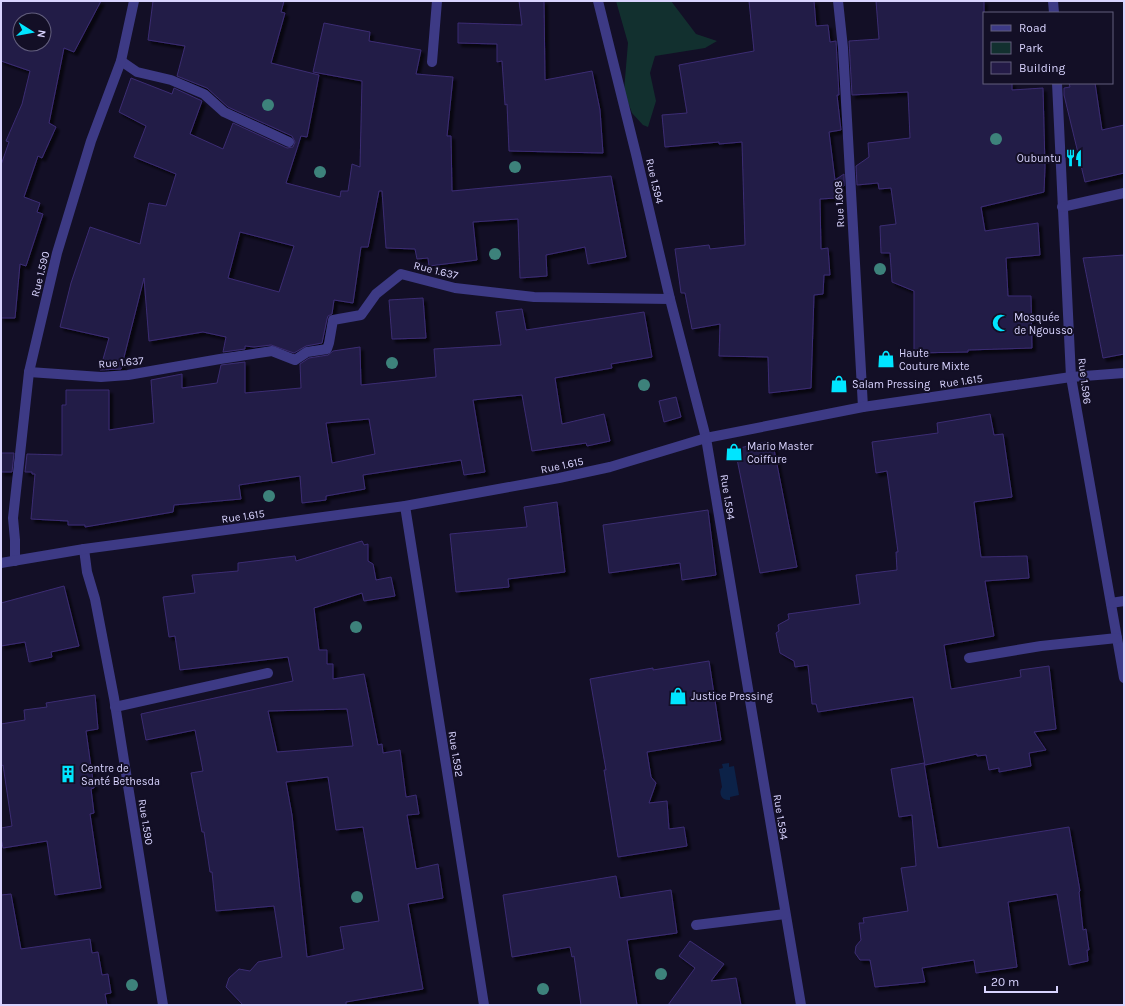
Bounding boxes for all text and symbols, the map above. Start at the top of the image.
north arrow [12,12,52,52]
legend [983,12,1113,84]
text: Road [1019,21,1047,35]
text: N [34,29,48,39]
text: Park [1019,41,1044,55]
text: Building [1019,61,1066,75]
restaurant icon: Oubuntu [1064,148,1084,168]
place label: Oubuntu [1017,152,1061,165]
street label: Rue 1.594 [643,157,666,205]
street label: Rue 1.608 [832,180,847,228]
street label: Rue 1.590 [29,250,52,298]
street label: Rue 1.637 [412,259,459,282]
place label: Mosquée de Ngousso [1014,311,1073,337]
mosque icon: Mosquée de Ngousso [991,313,1011,333]
place label: Haute Couture Mixte [899,347,970,373]
shop icon: Haute Couture Mixte [876,349,896,369]
street label: Rue 1.637 [98,354,144,371]
street label: Rue 1.596 [1075,357,1094,405]
street label: Rue 1.615 [939,372,983,391]
shop icon: Salam Pressing [829,374,849,394]
place label: Salam Pressing [852,378,931,391]
place label: Mario Master Coiffure [747,440,813,466]
shop icon: Mario Master Coiffure [724,442,744,462]
street label: Rue 1.615 [540,455,585,476]
street label: Rue 1.594 [717,473,738,521]
street label: Rue 1.615 [221,507,265,526]
shop icon: Justice Pressing [668,686,688,706]
place label: Justice Pressing [691,690,773,703]
street label: Rue 1.592 [445,730,466,778]
place label: Centre de Santé Bethesda [81,762,160,788]
building icon: Centre de Santé Bethesda [58,764,78,784]
street label: Rue 1.594 [770,793,791,841]
street label: Rue 1.590 [135,798,156,846]
scale bar [985,968,1057,994]
text: 20 m [991,975,1019,989]

